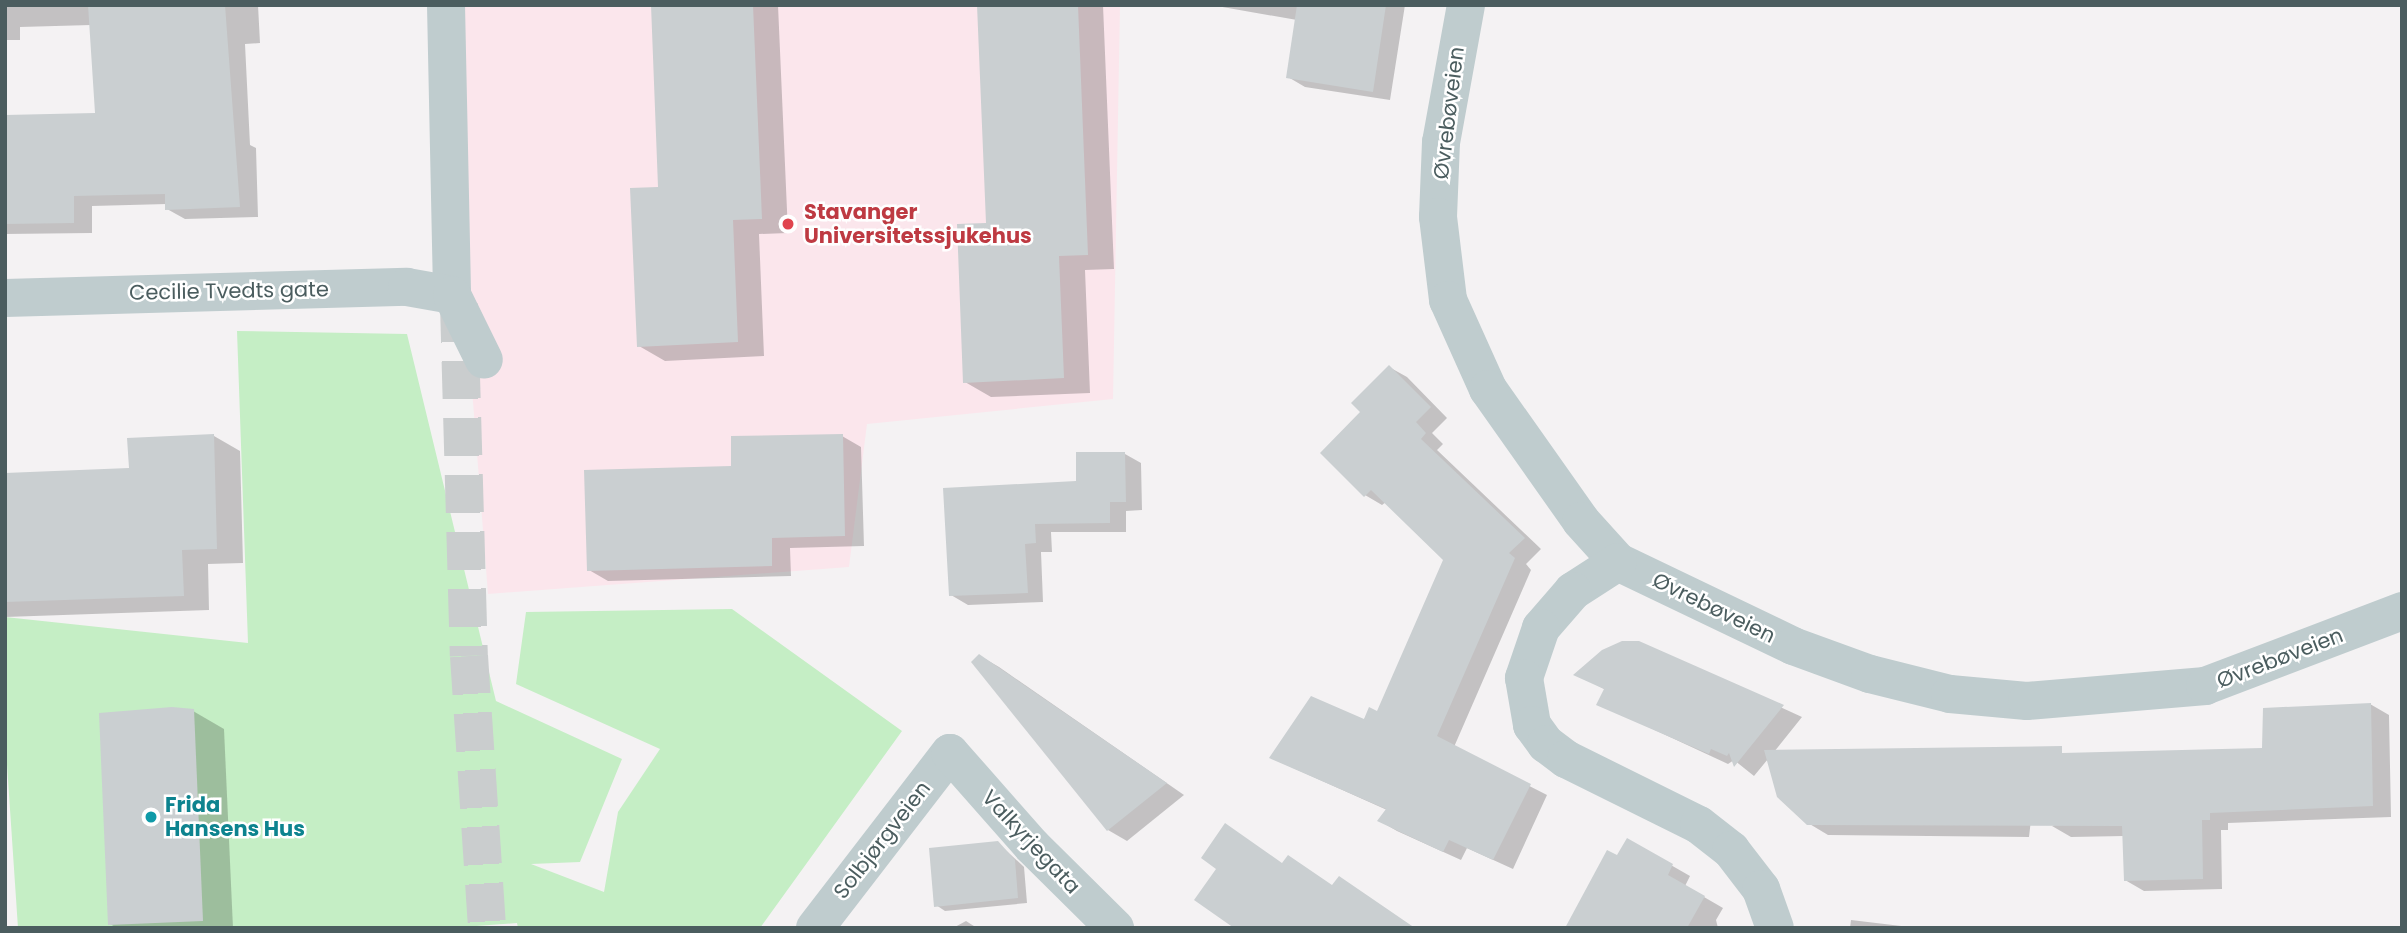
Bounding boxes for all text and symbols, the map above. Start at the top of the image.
street label: Øvrebøveien [1428,45,1470,181]
place label: Stavanger Universitetssjukehus [804,199,1032,249]
marker: Stavanger Universitetssjukehus [778,214,798,234]
street label: Cecilie Tvedts gate [129,277,329,305]
street label: Øvrebøveien [1649,567,1779,649]
street label: Øvrebøveien [2213,622,2347,694]
street label: Solbjørgveien [828,776,936,904]
street label: Valkyrjegata [977,785,1085,899]
place label: Frida Hansens Hus [165,792,305,842]
marker: Frida Hansens Hus [143,809,159,825]

